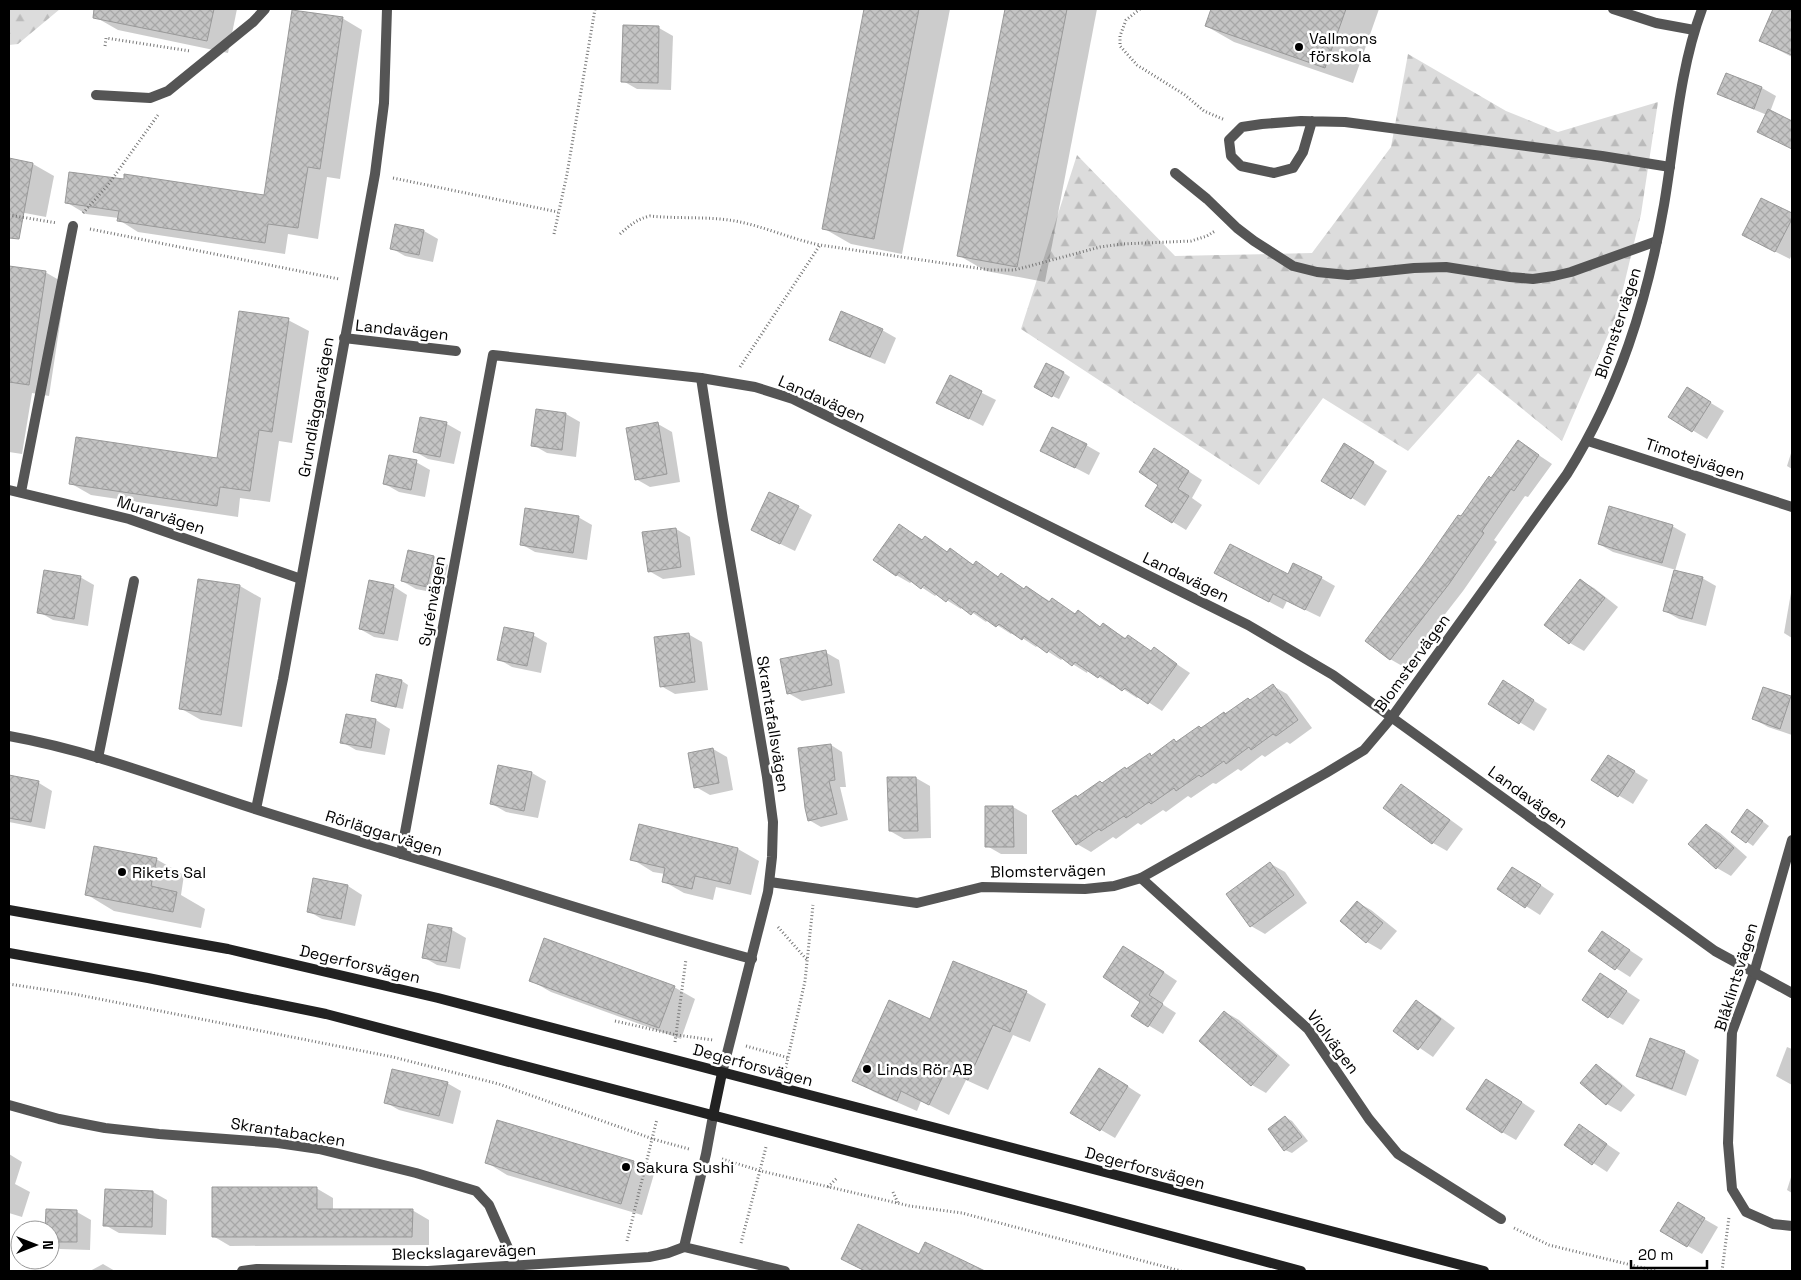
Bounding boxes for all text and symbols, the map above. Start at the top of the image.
place label: Vallmons förskola [1309,28,1377,67]
marker: Vallmons förskola [1293,41,1305,53]
street label: Blomstervägen [1590,265,1646,381]
street label: Landavägen [354,315,450,345]
street label: Grundläggarvägen [293,335,339,479]
street label: Landavägen [775,370,869,428]
street label: Timotejvägen [1642,433,1748,485]
street label: Murarvägen [114,491,208,539]
street label: Landavägen [1139,547,1233,607]
street label: Syrénvägen [414,554,450,648]
street label: Blomstervägen [1369,610,1455,716]
street label: Skrantafallsvägen [752,654,794,794]
street label: Landavägen [1484,761,1572,833]
street label: Rörläggarvägen [323,805,445,861]
street label: Blomstervägen [990,859,1106,883]
place label: Rikets Sal [132,862,206,883]
marker: Rikets Sal [116,866,128,878]
street label: Blåklintsvägen [1710,920,1762,1034]
street label: Degerforsvägen [298,940,422,988]
street label: Violvägen [1302,1006,1364,1078]
street label: Degerforsvägen [691,1039,815,1091]
place label: Linds Rör AB [877,1059,973,1080]
marker: Linds Rör AB [861,1063,873,1075]
street label: Skrantabacken [229,1113,347,1151]
street label: Degerforsvägen [1083,1142,1207,1194]
place label: Sakura Sushi [636,1157,734,1178]
marker: Sakura Sushi [620,1161,632,1173]
north arrow [10,1220,60,1270]
scale bar [1631,1238,1707,1270]
street label: Bleckslagarevägen [391,1239,537,1265]
text: N [39,1240,57,1250]
text: 20 m [1638,1245,1673,1264]

